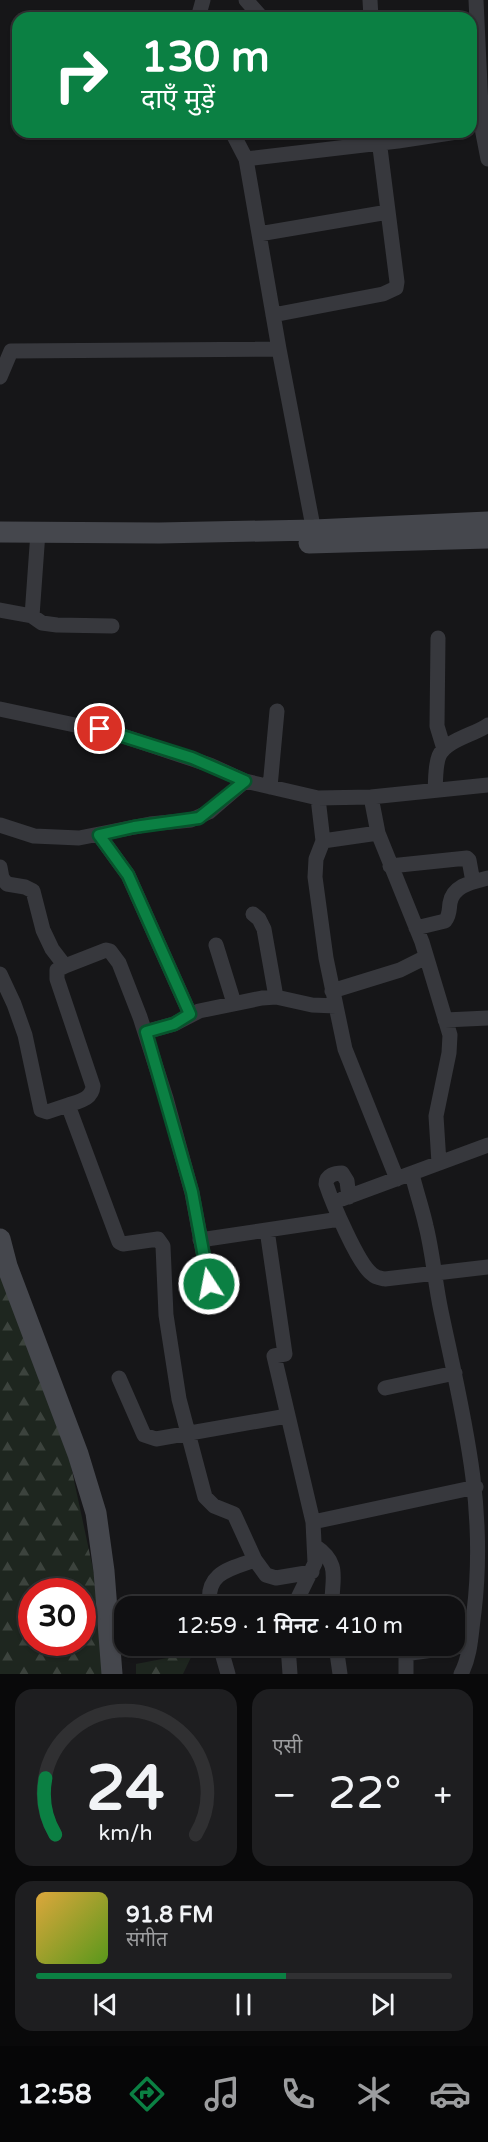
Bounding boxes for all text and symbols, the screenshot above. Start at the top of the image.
text: 130 m [141,32,270,83]
icon: right [42,36,120,114]
text: दाएँ मुड़ें [141,83,215,116]
pin [74,703,125,754]
icon: arrive [83,712,116,745]
position arrow [177,1252,241,1316]
speed limit sign: 30 [18,1578,96,1656]
text: 12:59 · 1 मिनट · 410 m [176,1613,403,1639]
text: एसी [273,1735,302,1759]
text: 24 [87,1752,165,1827]
text: 22° [328,1767,401,1821]
text: − [273,1776,296,1815]
text: + [433,1776,452,1815]
text: km/h [99,1820,153,1846]
text: 91.8 FM [126,1902,213,1928]
text: संगीत [126,1928,167,1952]
icon: previous [89,1988,122,2021]
icon: pause [227,1988,260,2021]
icon: next [366,1988,399,2021]
icon: directions [126,2073,168,2115]
icon: music [201,2073,243,2115]
icon: phone [277,2073,319,2115]
icon: climate [353,2073,395,2115]
icon: car [429,2073,471,2115]
text: 12:58 [17,2078,92,2111]

